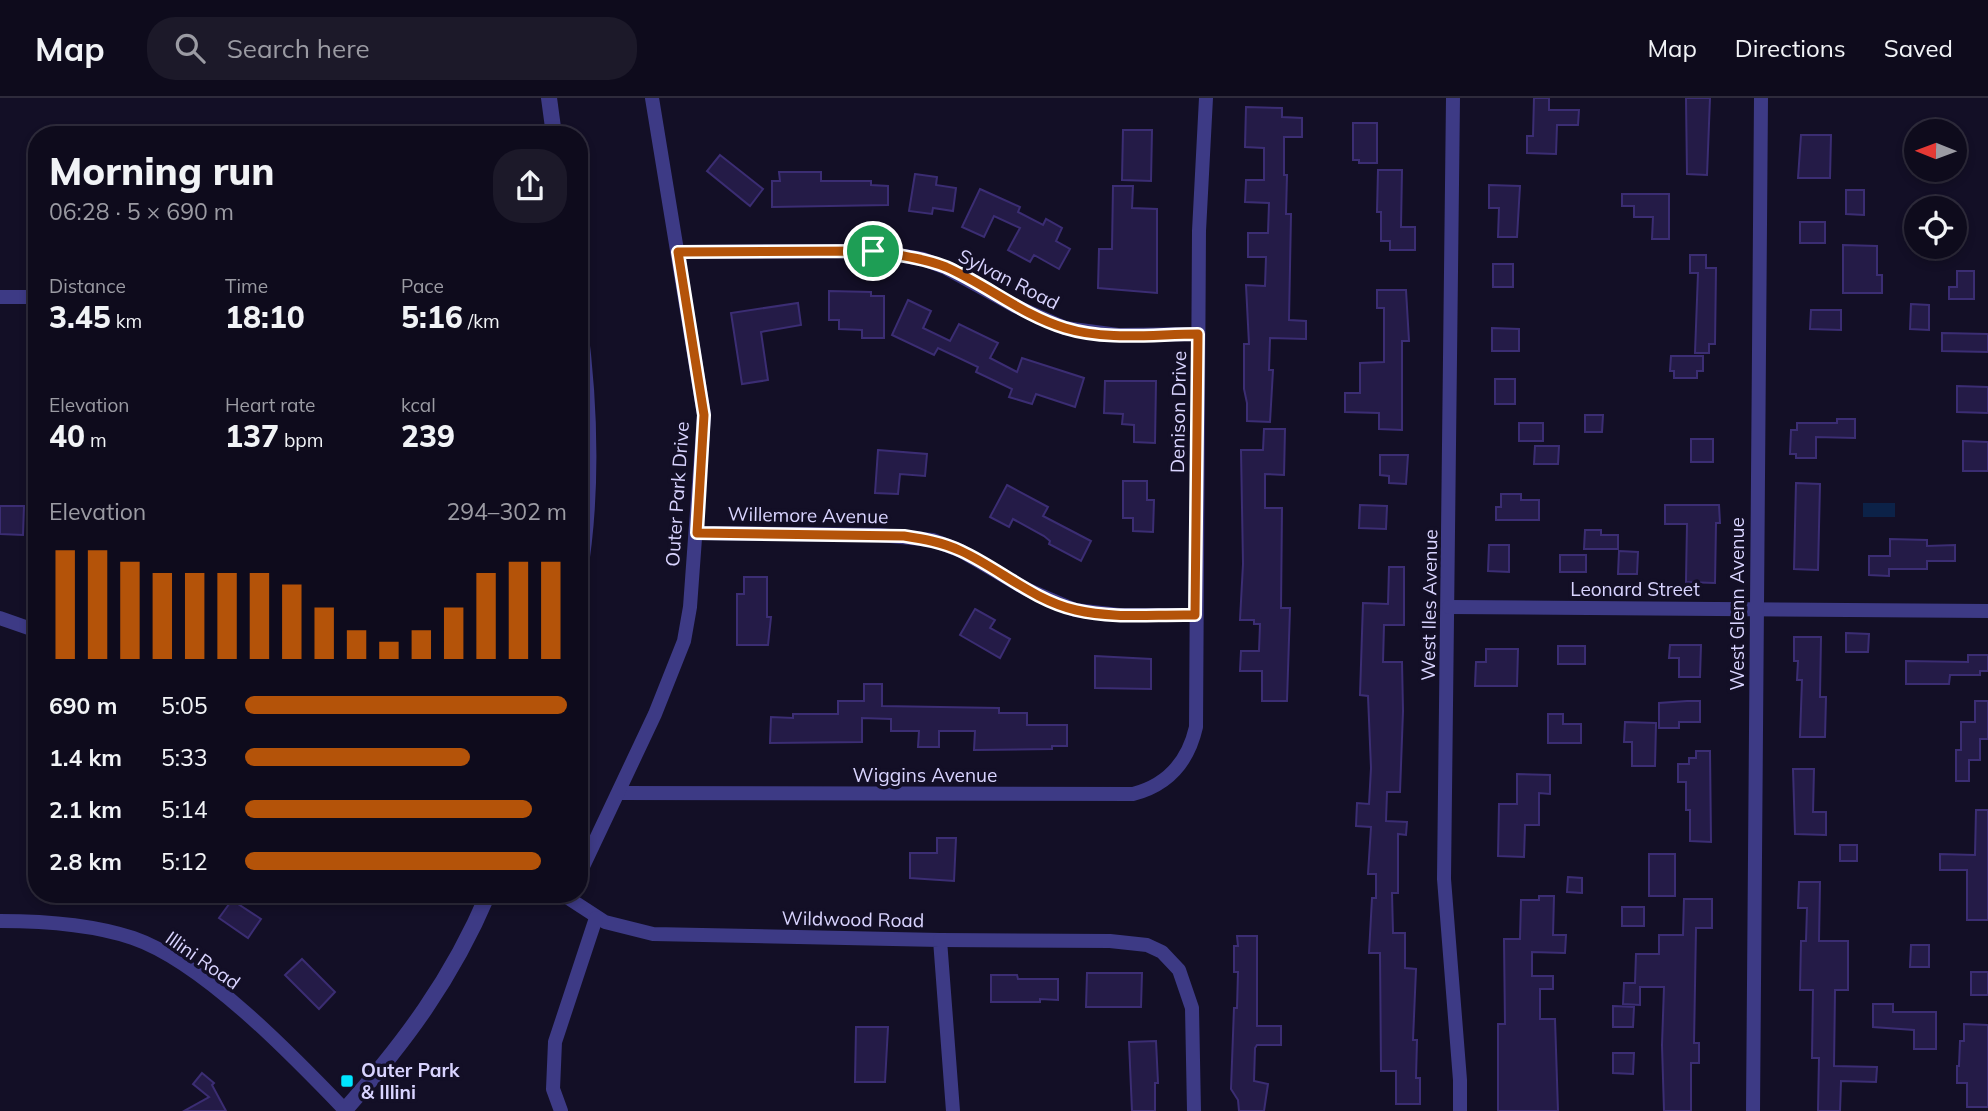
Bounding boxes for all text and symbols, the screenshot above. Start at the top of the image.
search box [147,17,637,80]
text: Map [35,28,105,69]
icon: search [171,29,209,67]
text: Search here [227,32,370,65]
text: Map [1647,33,1697,63]
text: Directions [1735,33,1846,63]
text: Saved [1884,33,1953,63]
north arrow [1904,119,1967,182]
map controls [1904,119,1967,259]
text: Morning run [49,147,275,195]
button: share [493,149,567,223]
button: locate [1904,196,1967,259]
text: 06:28 · 5 × 690 m [49,197,234,226]
pin [843,221,903,281]
icon: arrive [854,232,892,270]
street label: Sylvan Road [954,243,1064,315]
text: Distance [49,274,126,298]
text: Time [225,274,268,298]
text: Pace [401,274,444,298]
text: 3.45 [49,298,111,336]
text: 18:10 [225,298,305,336]
text: 5:16 [401,298,463,336]
text: km [111,309,142,333]
text: /km [463,309,500,333]
street label: Denison Drive [1165,351,1191,473]
text: Elevation [49,393,129,417]
text: Heart rate [225,393,315,417]
text: kcal [401,393,436,417]
text: 40 [49,417,85,455]
text: 137 [225,417,279,455]
text: 239 [401,417,455,455]
street label: Outer Park Drive [660,421,694,567]
text: m [85,428,107,452]
text: bpm [279,428,323,452]
text: Elevation [49,497,146,526]
text: 294–302 m [446,497,567,526]
street label: Willemore Avenue [727,502,889,528]
street label: West Glenn Avenue [1725,517,1749,691]
street label: West Iles Avenue [1416,529,1442,681]
street label: Leonard Street [1570,577,1700,601]
text: 690 m [49,691,117,720]
text: 5:05 [161,691,208,720]
text: 1.4 km [49,743,122,772]
text: 5:33 [161,743,208,772]
street label: Wiggins Avenue [853,763,997,787]
text: 2.1 km [49,795,122,824]
text: 5:14 [161,795,208,824]
text: 2.8 km [49,847,122,876]
text: 5:12 [161,847,208,876]
street label: Wildwood Road [782,906,924,932]
street label: Illini Road [161,926,245,994]
place label: Outer Park & Illini [361,1058,460,1104]
marker: Outer Park & Illini [339,1073,355,1089]

